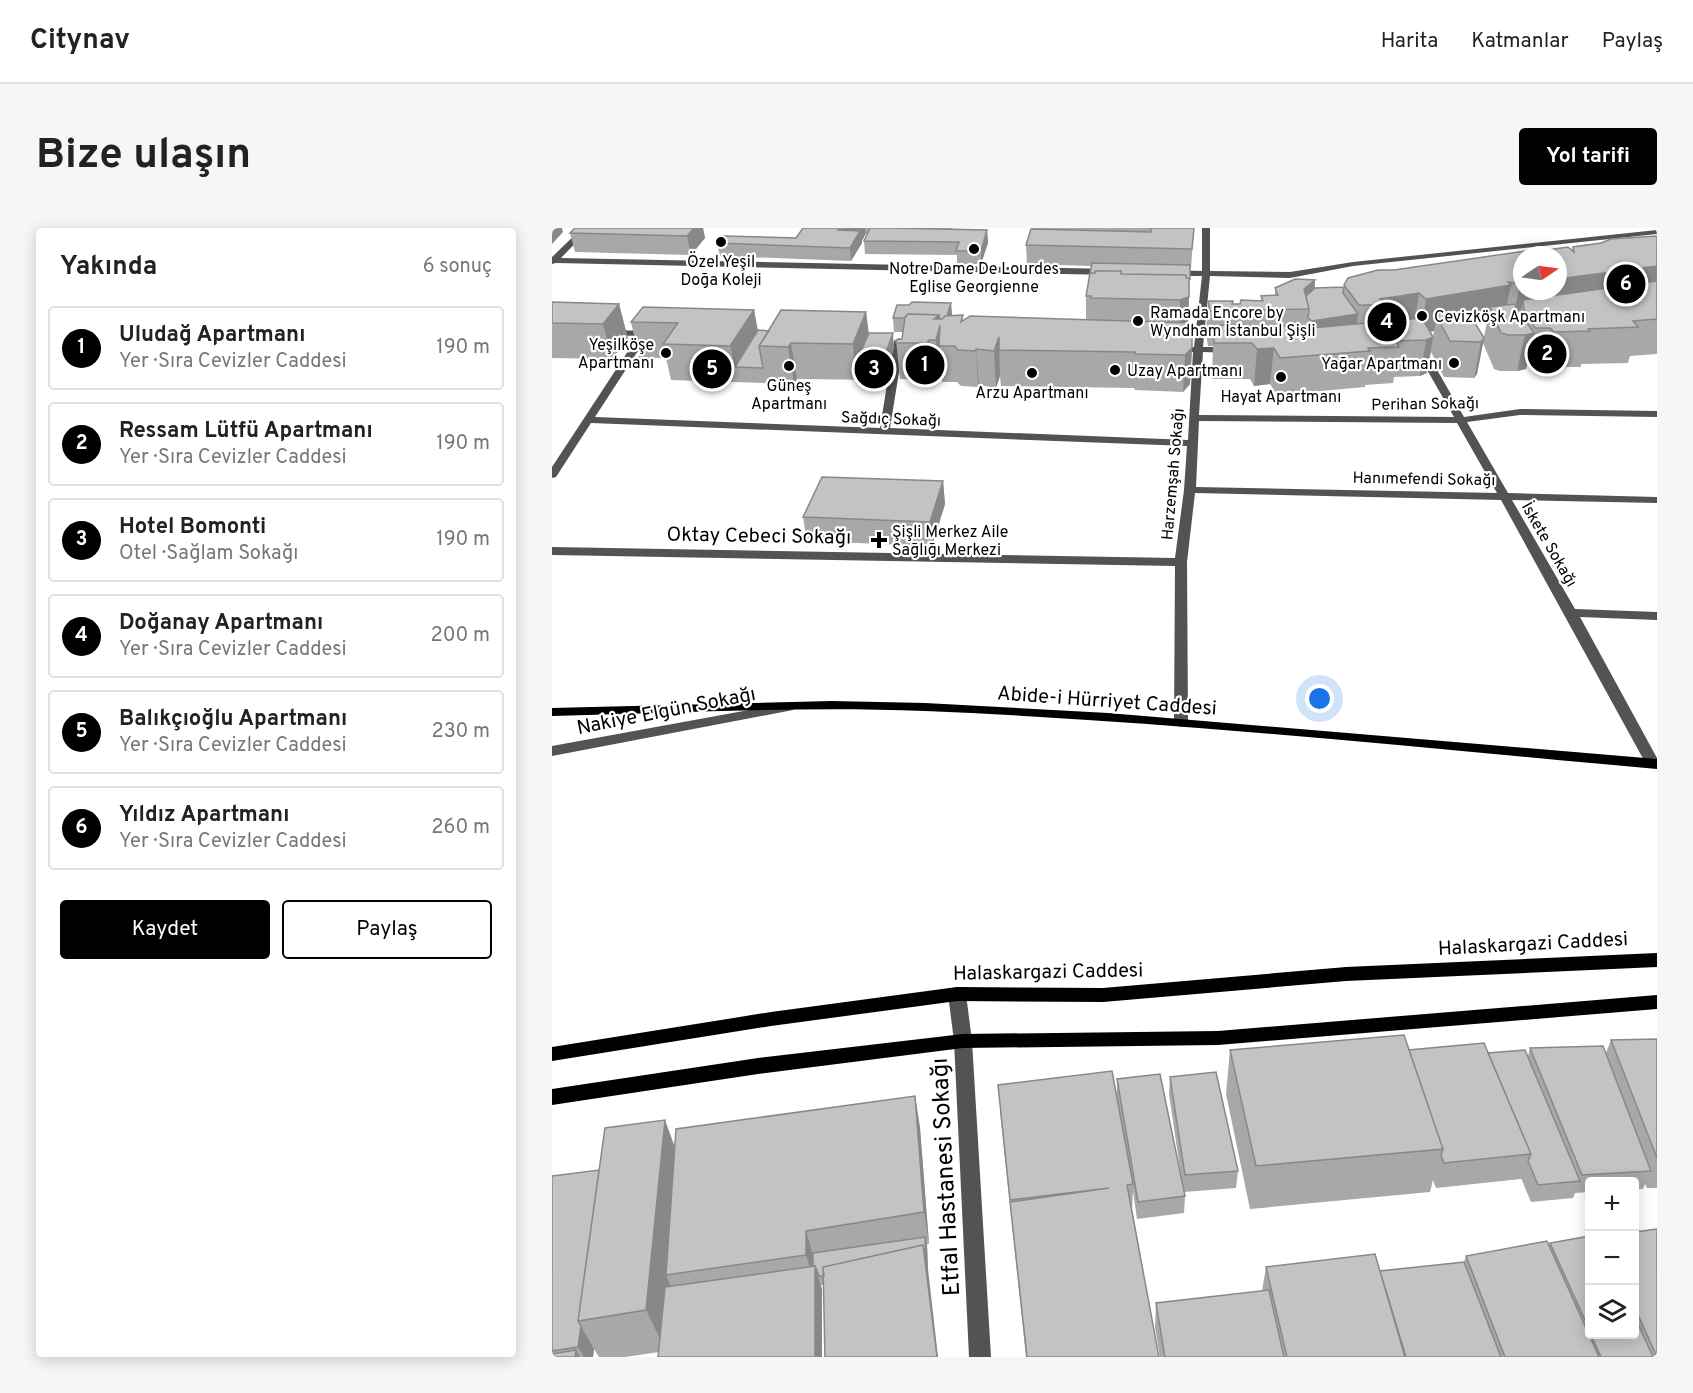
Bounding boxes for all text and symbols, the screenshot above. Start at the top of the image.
text: Citynav [30,23,130,59]
text: Harita [1381,28,1438,55]
text: Katmanlar [1471,28,1569,55]
text: Paylaş [1602,28,1663,55]
button: Yol tarifi [1519,128,1657,185]
text: Bize ulaşın [36,130,251,183]
marker: Özel Yeşil Doğa Koleji [714,235,728,249]
marker: Notre Dame De Lourdes Eglise Georgienne [967,242,981,256]
north arrow [1513,246,1567,300]
text: Yakında [60,251,157,284]
place label: Özel Yeşil Doğa Koleji [680,251,762,291]
text: 6 sonuç [423,254,492,280]
place label: Notre Dame De Lourdes Eglise Georgienne [889,260,1059,298]
pin: 6 [1606,262,1646,306]
pin: 4 [1368,300,1406,344]
place label: Ramada Encore by Wyndham İstanbul Şişli [1150,304,1316,342]
place label: Cevizköşk Apartmanı [1434,308,1585,328]
marker: Cevizköşk Apartmanı [1415,309,1429,323]
marker: Ramada Encore by Wyndham İstanbul Şişli [1131,314,1145,328]
text: Uludağ Apartmanı [119,322,305,349]
pin: 2 [1528,332,1566,376]
text: 1 [78,335,86,361]
text: 190 m [436,335,490,361]
place label: Yeşilköşe Apartmanı [578,336,654,374]
pin: 1 [906,342,944,388]
marker: Yeşilköşe Apartmanı [659,346,673,360]
pin: 5 [692,346,732,392]
pin: 3 [854,346,894,392]
text: Yer · Sıra Cevizler Caddesi [119,349,347,375]
place label: Yağar Apartmanı [1321,355,1442,375]
marker: Yağar Apartmanı [1447,356,1461,370]
marker: Güneş Apartmanı [782,359,796,373]
place label: Uzay Apartmanı [1127,362,1242,382]
marker: Uzay Apartmanı [1108,363,1122,377]
marker: Arzu Apartmanı [1025,366,1039,380]
marker: Hayat Apartmanı [1274,370,1288,384]
place label: Güneş Apartmanı [751,377,827,415]
place label: Arzu Apartmanı [975,384,1089,404]
place label: Hayat Apartmanı [1221,388,1341,408]
street label: Perihan Sokağı [1371,394,1479,416]
street label: Harzemşah Sokağı [1158,407,1190,541]
street label: Sağdıç Sokağı [840,408,941,432]
text: Ressam Lütfü Apartmanı [119,418,373,445]
text: 2 [75,431,88,457]
text: 190 m [436,431,490,457]
text: Yer · Sıra Cevizler Caddesi [119,445,347,471]
street label: Hanımefendi Sokağı [1352,469,1495,491]
street label: İskete Sokağı [1516,499,1581,591]
text: Hotel Bomonti [119,514,266,541]
street label: Oktay Cebeci Sokağı [666,522,851,552]
place label: Şişli Merkez Aile Sağlığı Merkezi [892,523,1008,561]
text: 3 [76,527,88,553]
text: 190 m [436,527,490,553]
marker: Şişli Merkez Aile Sağlığı Merkezi [870,531,888,549]
text: Otel · Sağlam Sokağı [119,541,298,567]
text: Doğanay Apartmanı [119,610,323,637]
text: 4 [75,623,88,649]
text: 200 m [431,623,490,649]
text: Yer · Sıra Cevizler Caddesi [119,637,347,663]
street label: Abide-i Hürriyet Caddesi [996,681,1218,723]
street label: Nakiye Elgün Sokağı [575,682,758,742]
your location [1305,684,1334,713]
text: Balıkçıoğlu Apartmanı [119,706,347,733]
text: 5 [75,719,88,745]
text: 230 m [431,719,490,745]
text: Yer · Sıra Cevizler Caddesi [119,733,347,759]
text: Yıldız Apartmanı [119,802,290,829]
text: 6 [75,815,88,841]
text: 260 m [431,815,490,841]
text: Yer · Sıra Cevizler Caddesi [119,829,347,855]
button: Kaydet [60,900,270,959]
button: Paylaş [282,900,492,959]
street label: Halaskargazi Caddesi [1437,927,1629,963]
street label: Halaskargazi Caddesi [953,958,1143,988]
street label: Etfal Hastanesi Sokağı [926,1057,968,1297]
map controls [1585,1177,1639,1339]
button: + [1585,1177,1639,1231]
button: − [1585,1231,1639,1285]
button: layers [1585,1285,1639,1339]

